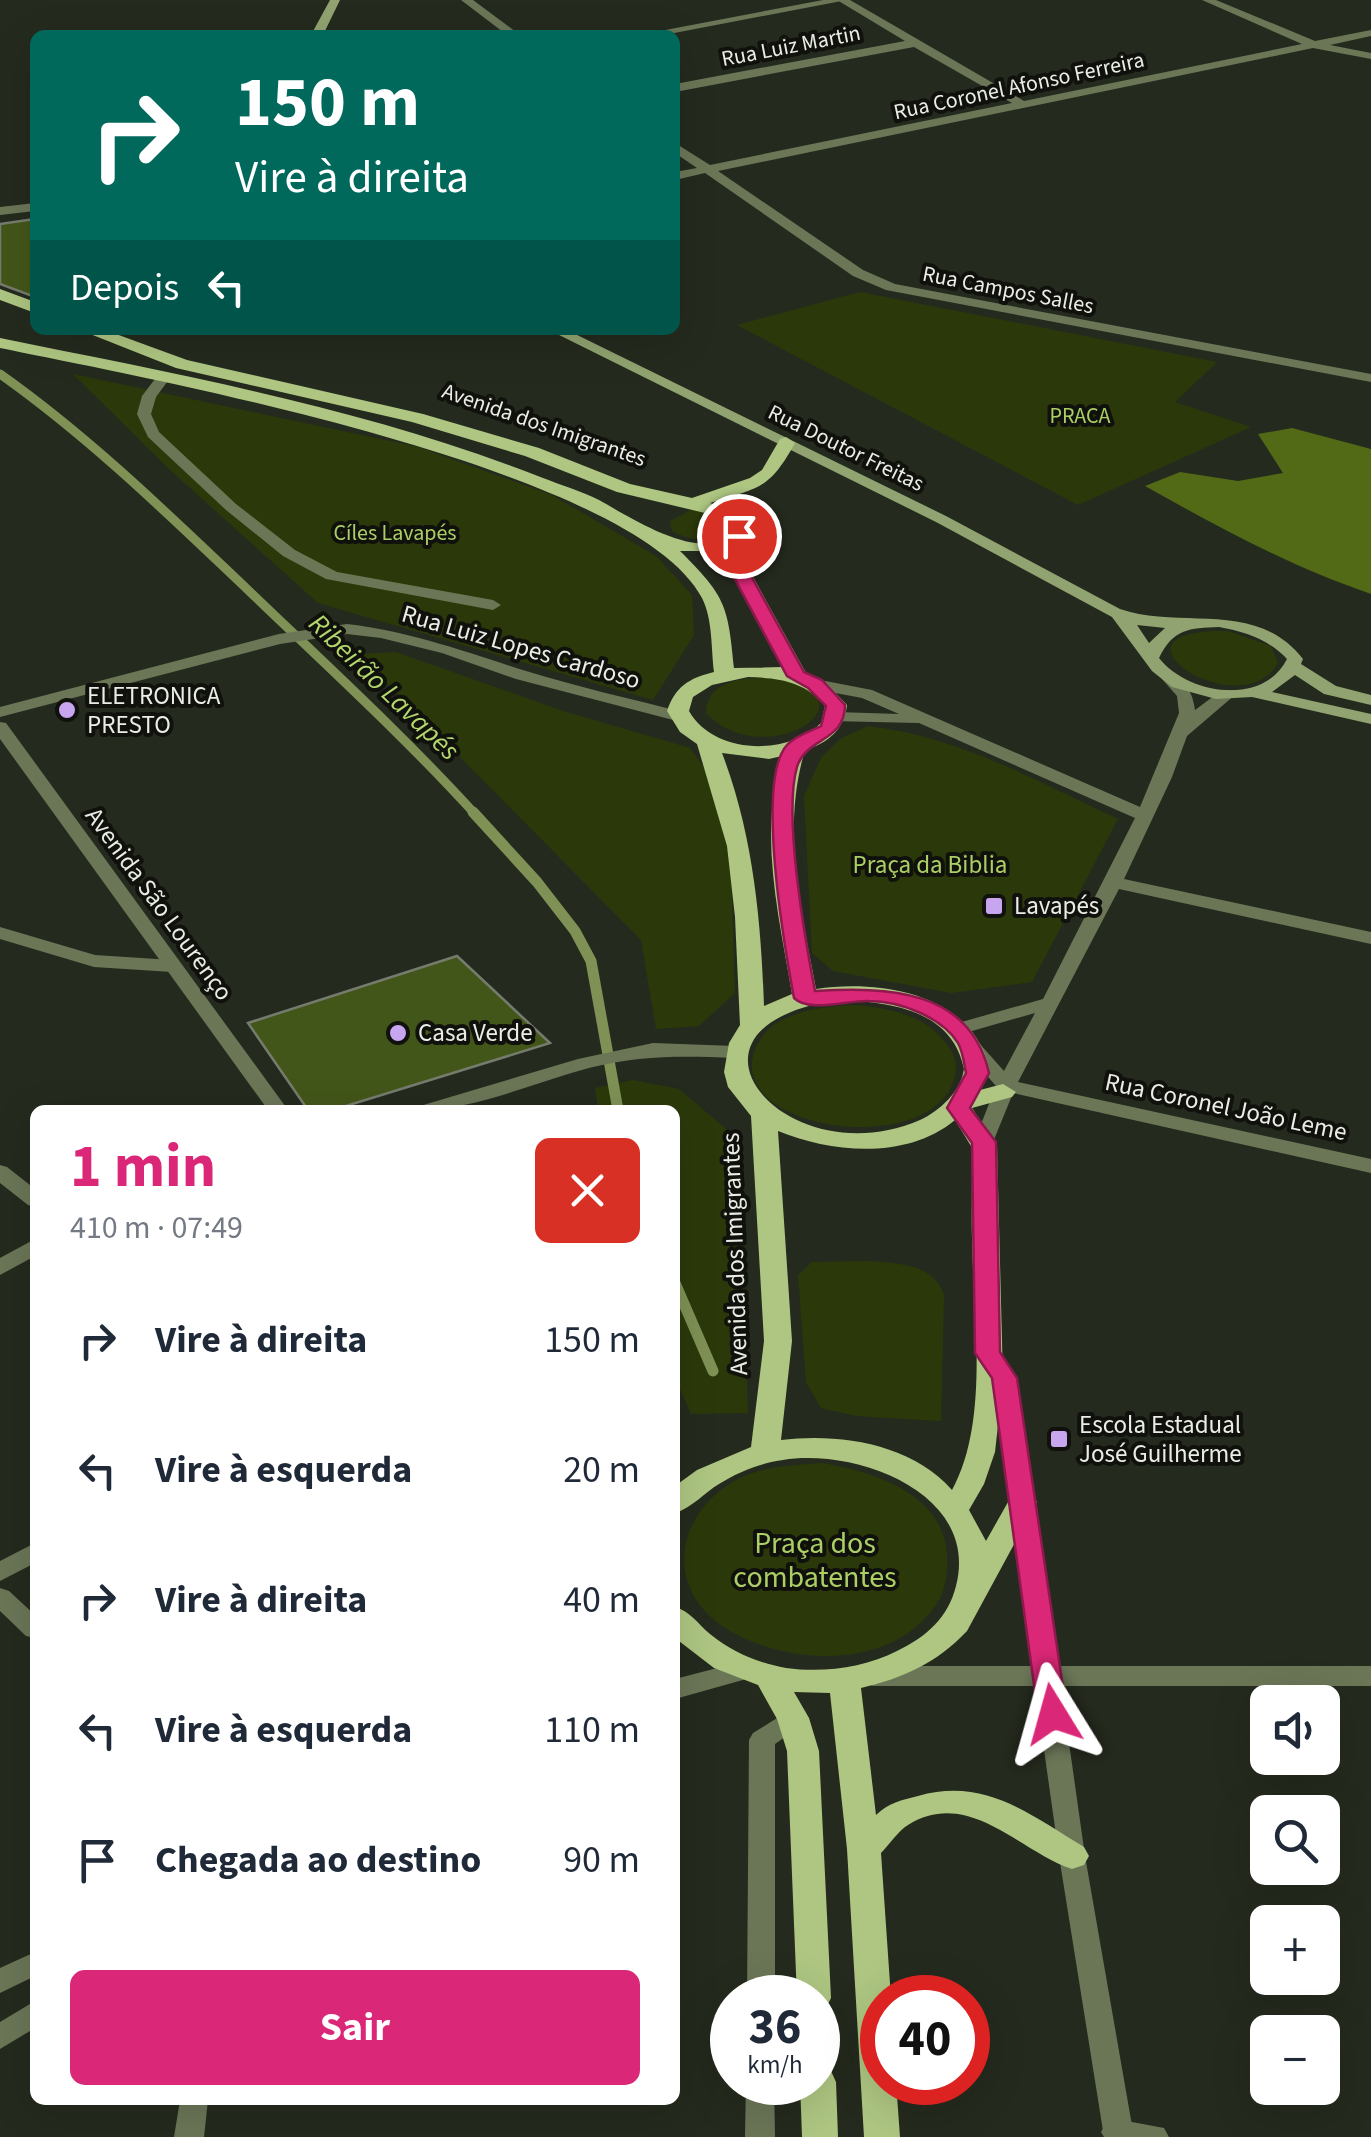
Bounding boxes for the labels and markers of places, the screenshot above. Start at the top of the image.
pin [697,494,782,579]
place label: ELETRONICA PRESTO [87,678,221,743]
marker: ELETRONICA PRESTO [56,699,78,721]
place label: Lavapés [1014,888,1099,924]
marker: Lavapés [983,895,1005,917]
place label: Casa Verde [418,1015,533,1051]
marker: Casa Verde [387,1022,409,1044]
place label: Escola Estadual José Guilherme [1079,1407,1242,1472]
marker: Escola Estadual José Guilherme [1048,1428,1070,1450]

